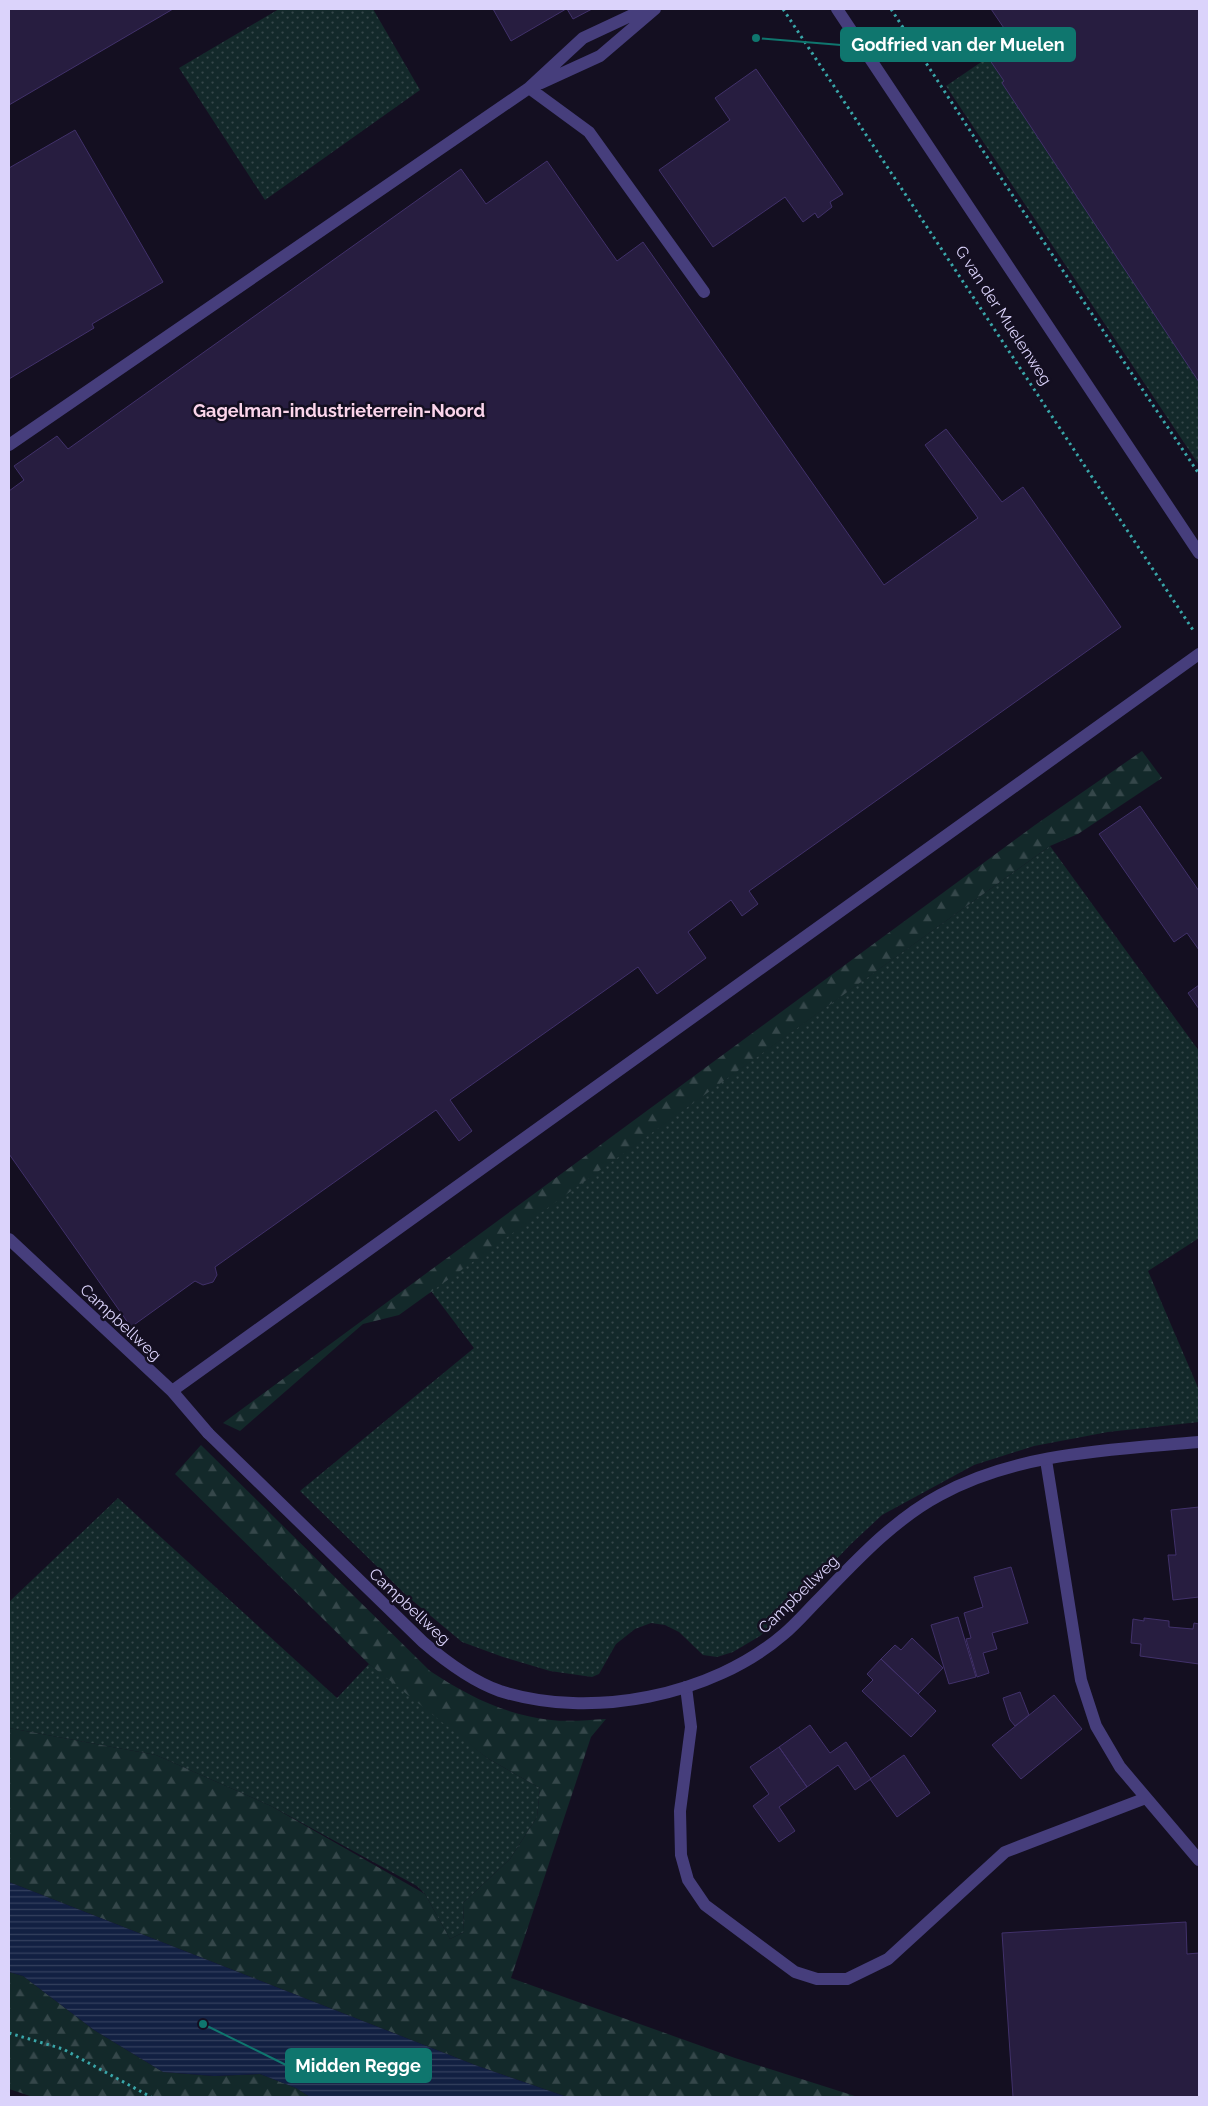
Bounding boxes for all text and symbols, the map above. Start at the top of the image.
callout: Godfried van der Muelen [841,28,1075,61]
text: Godfried van der Muelen [851,34,1065,55]
street label: G van der Muelenweg [951,242,1056,388]
district label: Gagelman-industrieterrein-Noord [193,400,485,421]
street label: Campbellweg [76,1280,165,1365]
street label: Campbellweg [754,1551,842,1637]
street label: Campbellweg [365,1564,454,1649]
callout: Midden Regge [286,2049,431,2082]
text: Midden Regge [295,2055,421,2076]

